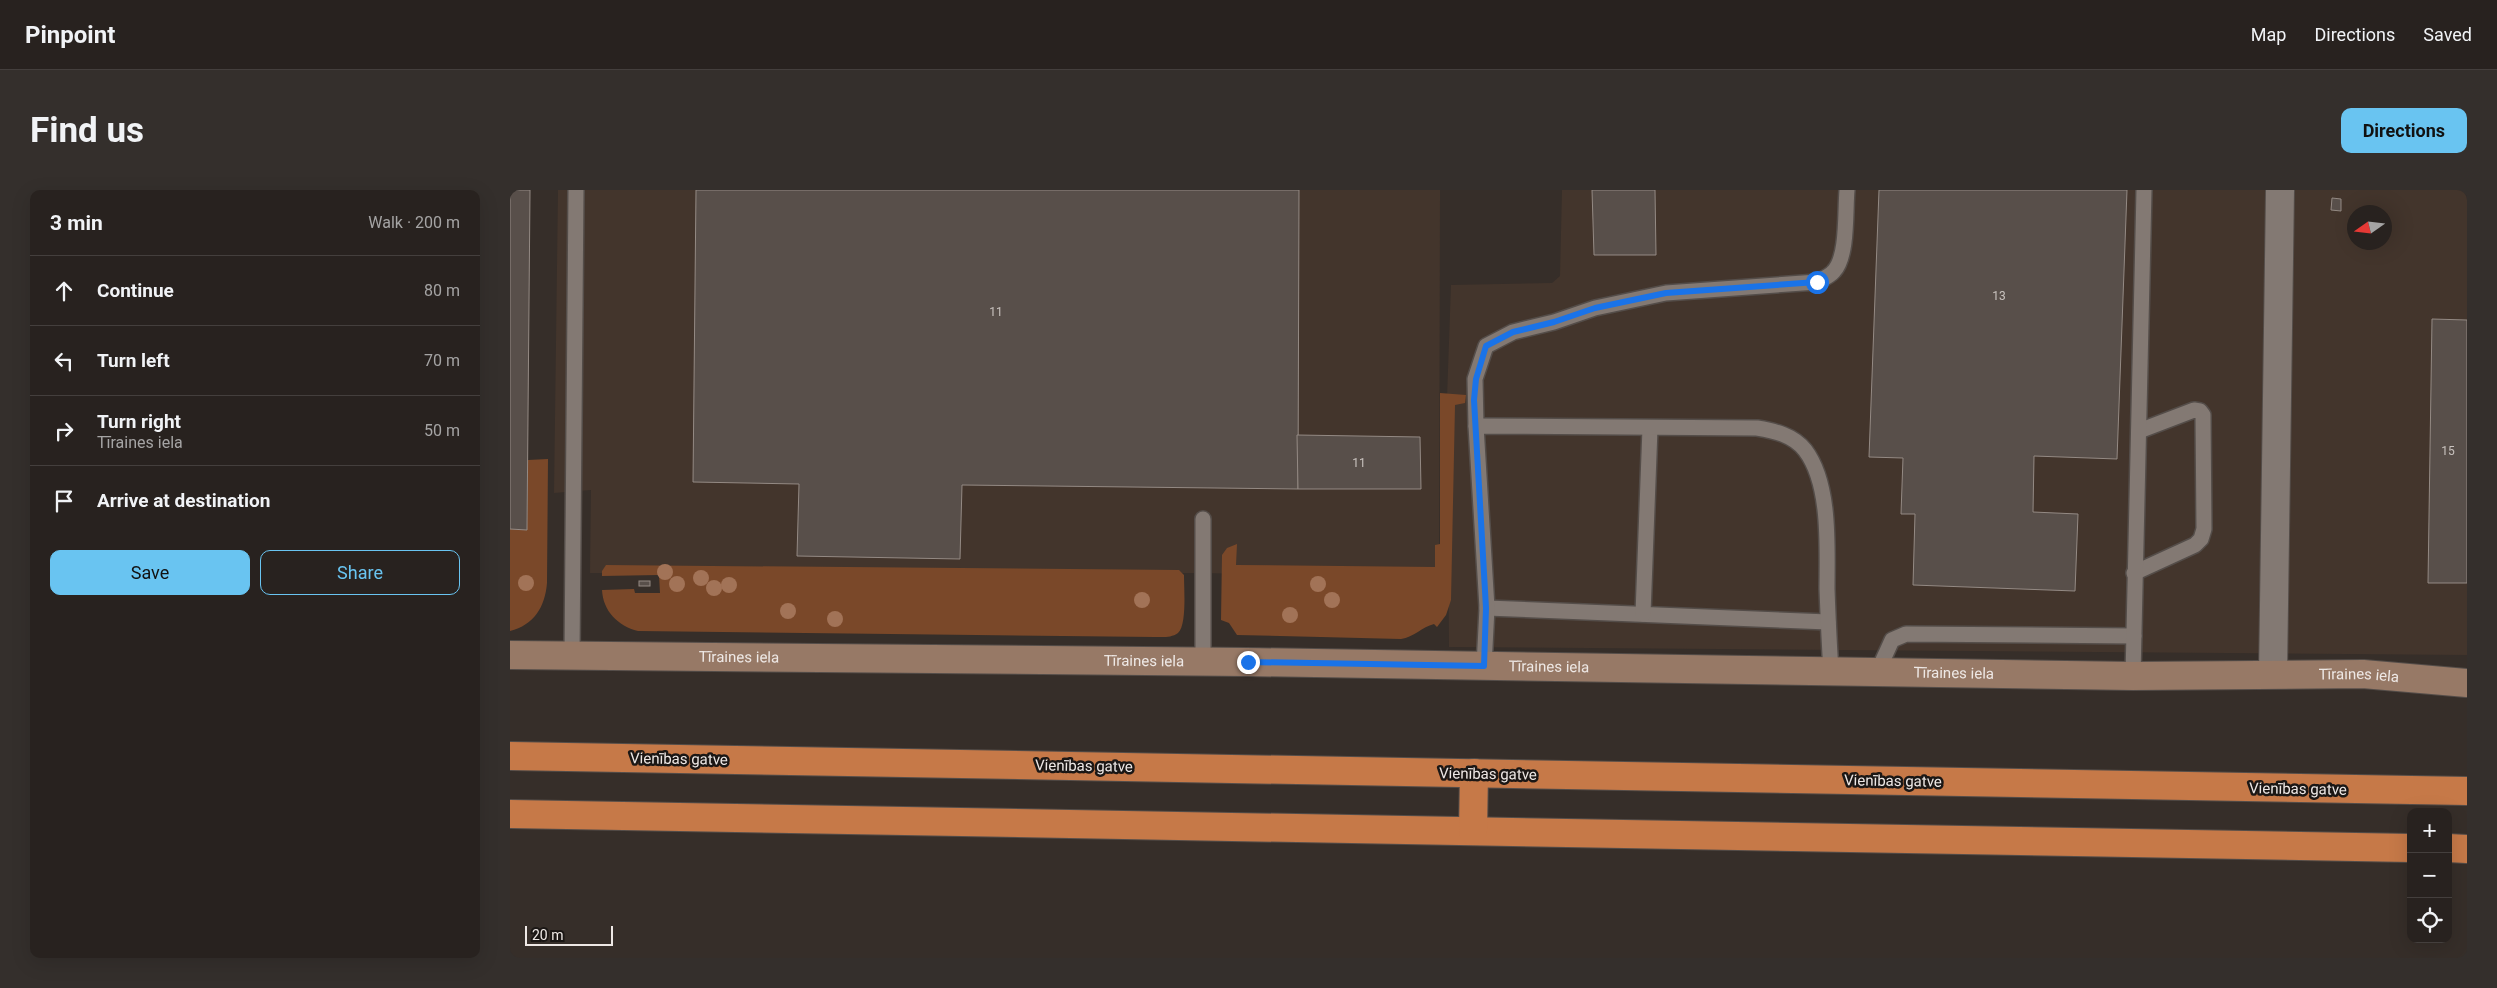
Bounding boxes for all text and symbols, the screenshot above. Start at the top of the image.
text: Pinpoint [25,21,115,49]
text: Map [2251,24,2286,45]
text: Directions [2314,24,2395,45]
text: Saved [2423,24,2472,45]
button: Directions [2341,108,2467,153]
text: Find us [30,110,144,151]
north arrow [2347,205,2392,250]
text: 3 min [50,211,103,235]
text: Walk · 200 m [368,213,460,232]
route start [1806,271,1829,294]
icon: ahead [50,277,78,305]
text: Continue [97,279,174,302]
text: 80 m [424,281,460,300]
house number: 13 [1992,289,2006,303]
house number: 11 [989,305,1003,319]
icon: left [50,347,78,375]
text: Turn left [97,349,170,372]
text: 70 m [424,351,460,370]
text: Turn right [97,410,181,433]
icon: right [50,417,78,445]
text: 50 m [424,421,460,440]
text: Tīraines iela [97,433,183,452]
house number: 15 [2441,444,2455,458]
house number: 11 [1352,456,1366,470]
icon: arrive [50,487,78,515]
text: Arrive at destination [97,489,270,512]
button: Save [50,550,250,595]
button: Share [260,550,460,595]
street label: Tīraines iela [699,648,779,667]
route end [1237,651,1260,674]
street label: Tīraines iela [1104,652,1184,670]
street label: Tīraines iela [1509,657,1589,676]
street label: Tīraines iela [1913,664,1994,683]
street label: Tīraines iela [2319,665,2400,686]
street label: Vienības gatve [630,749,728,769]
street label: Vienības gatve [1035,756,1133,776]
street label: Vienības gatve [1439,764,1537,784]
street label: Vienības gatve [1844,771,1942,791]
street label: Vienības gatve [2249,779,2347,799]
map controls [2407,808,2452,943]
button: + [2407,808,2452,853]
button: − [2407,853,2452,898]
button: locate [2407,898,2452,943]
scale bar [525,923,612,946]
text: 20 m [532,927,564,943]

